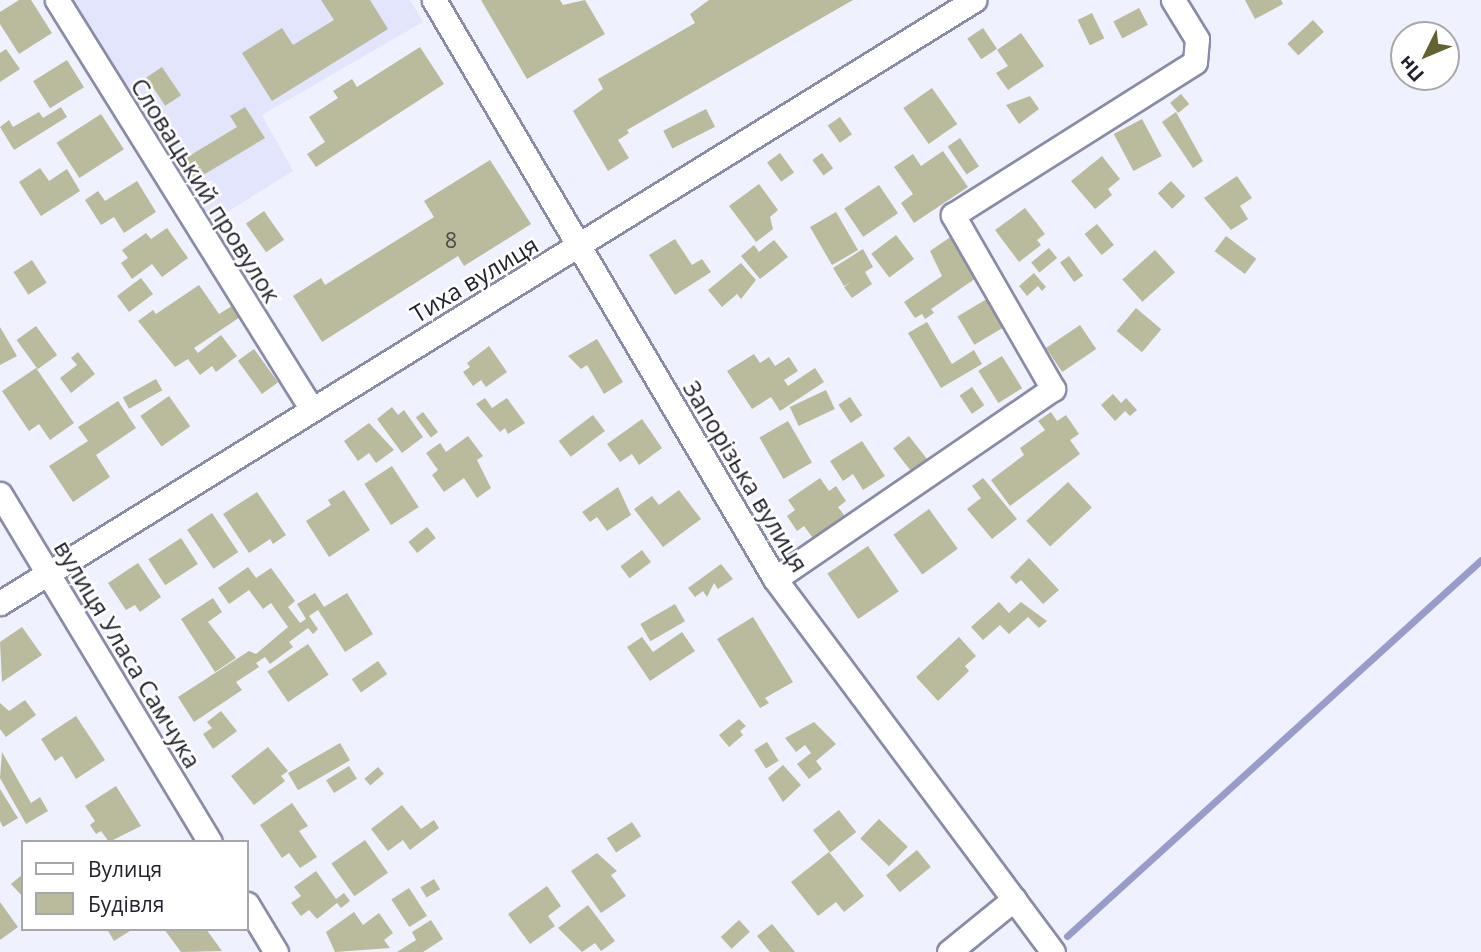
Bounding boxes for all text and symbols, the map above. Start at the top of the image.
north arrow [1390,21,1460,91]
text: Пн [1392,50,1430,88]
street label: Словацький провулок [125,72,287,308]
house number: 8 [445,227,457,253]
street label: Тиха вулиця [405,230,543,328]
street label: Запорізька вулиця [677,375,815,577]
street label: вулиця Уласа Самчука [49,535,207,773]
legend [21,840,248,931]
text: Вулиця [88,855,162,883]
text: Будівля [88,890,164,918]

